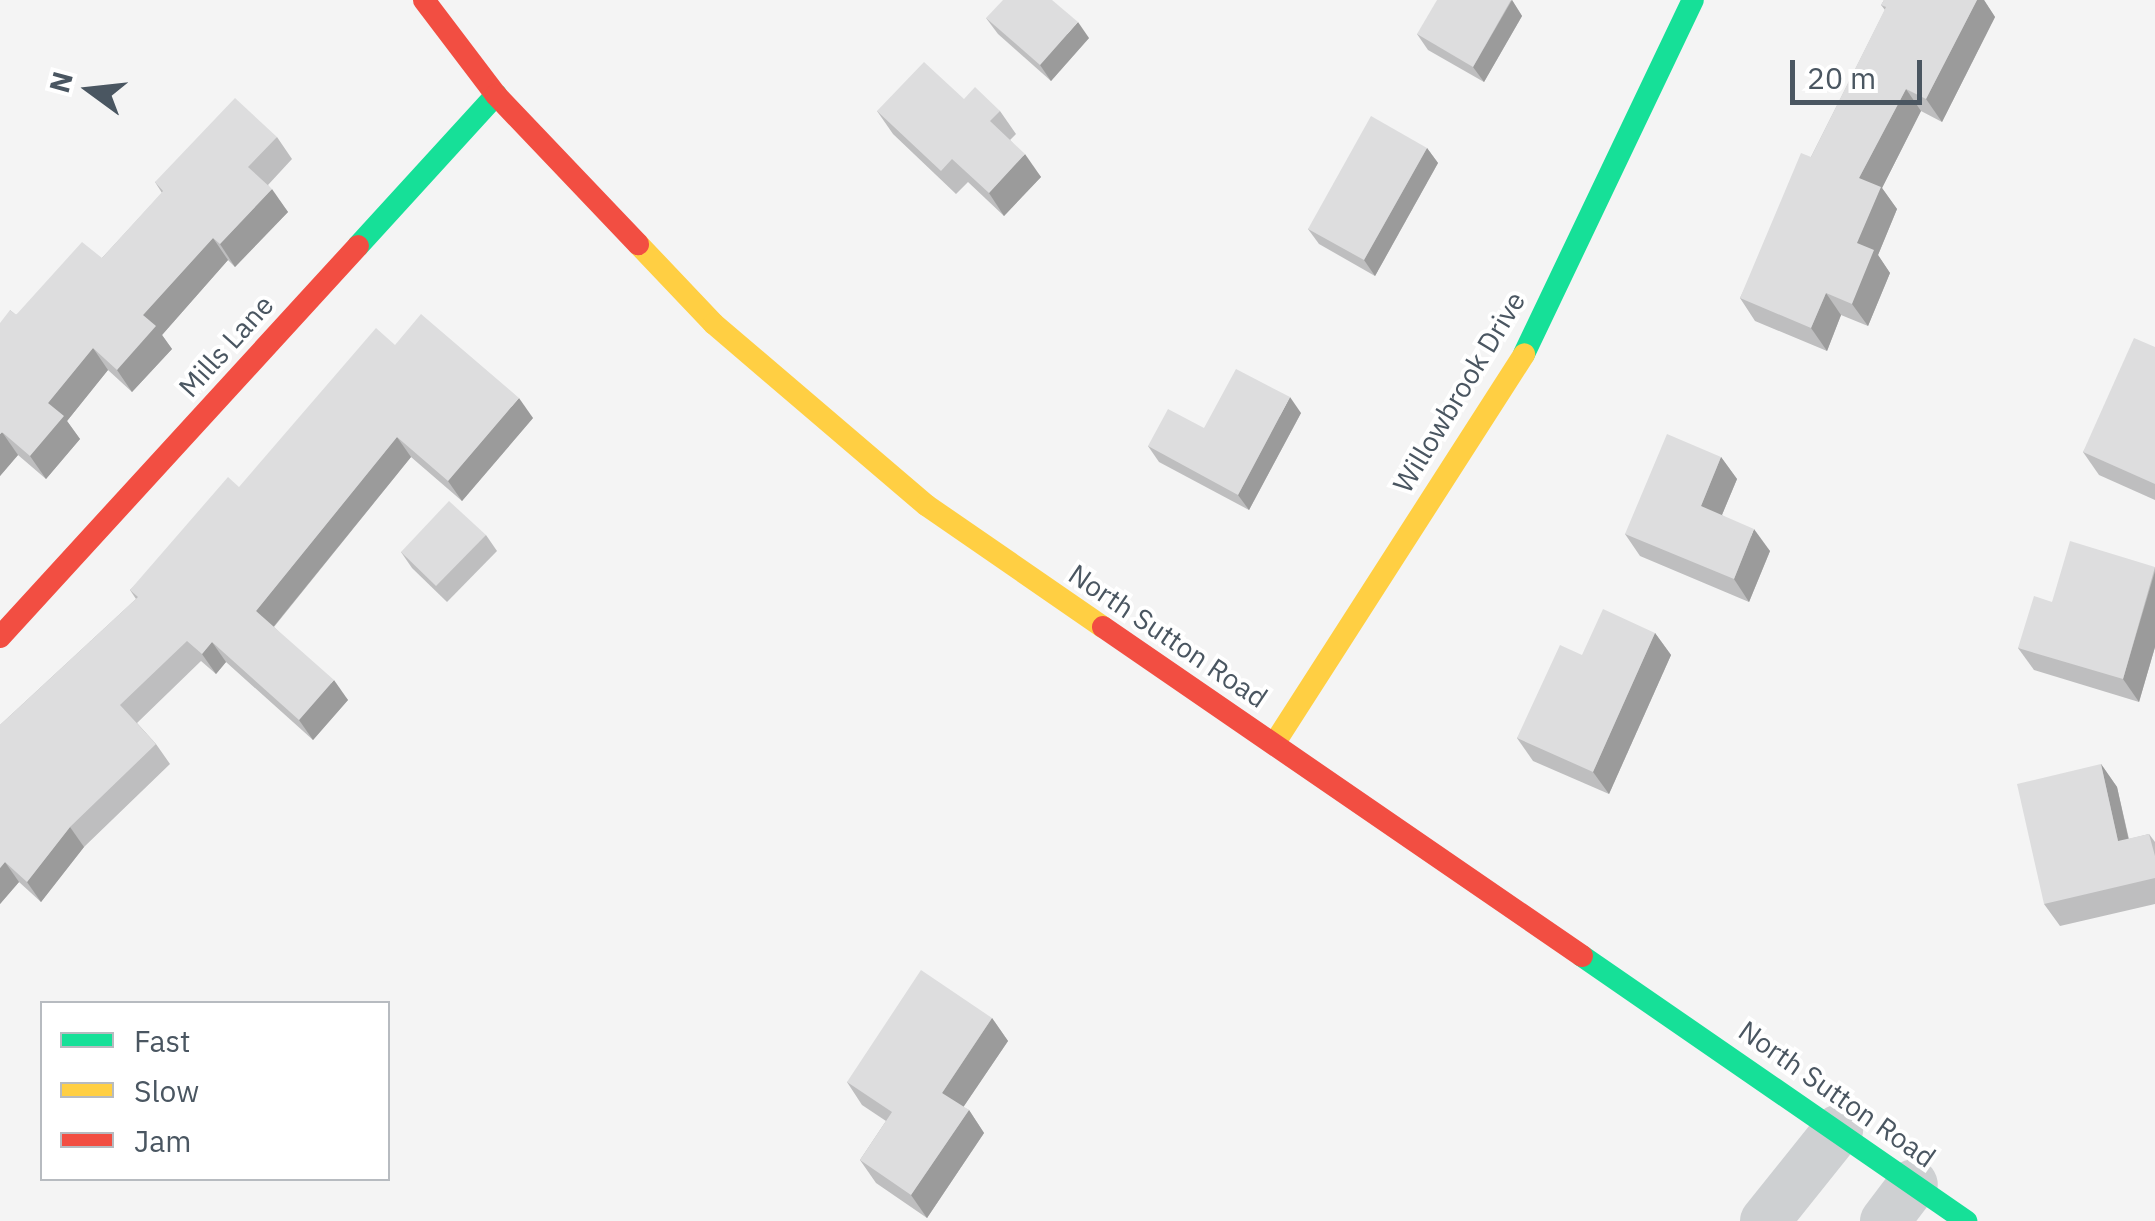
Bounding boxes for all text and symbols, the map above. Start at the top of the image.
north arrow [40,40,140,140]
scale bar [1795,40,1928,102]
text: 20 m [1807,58,1876,97]
text: N [40,68,81,97]
street label: Willowbrook Drive [1386,286,1532,498]
street label: Mills Lane [172,288,280,404]
street label: North Sutton Road [1062,557,1274,715]
legend [40,1001,390,1181]
street label: North Sutton Road [1732,1014,1942,1174]
text: Fast [134,1021,191,1060]
text: Slow [134,1071,199,1110]
text: Jam [134,1121,192,1160]

